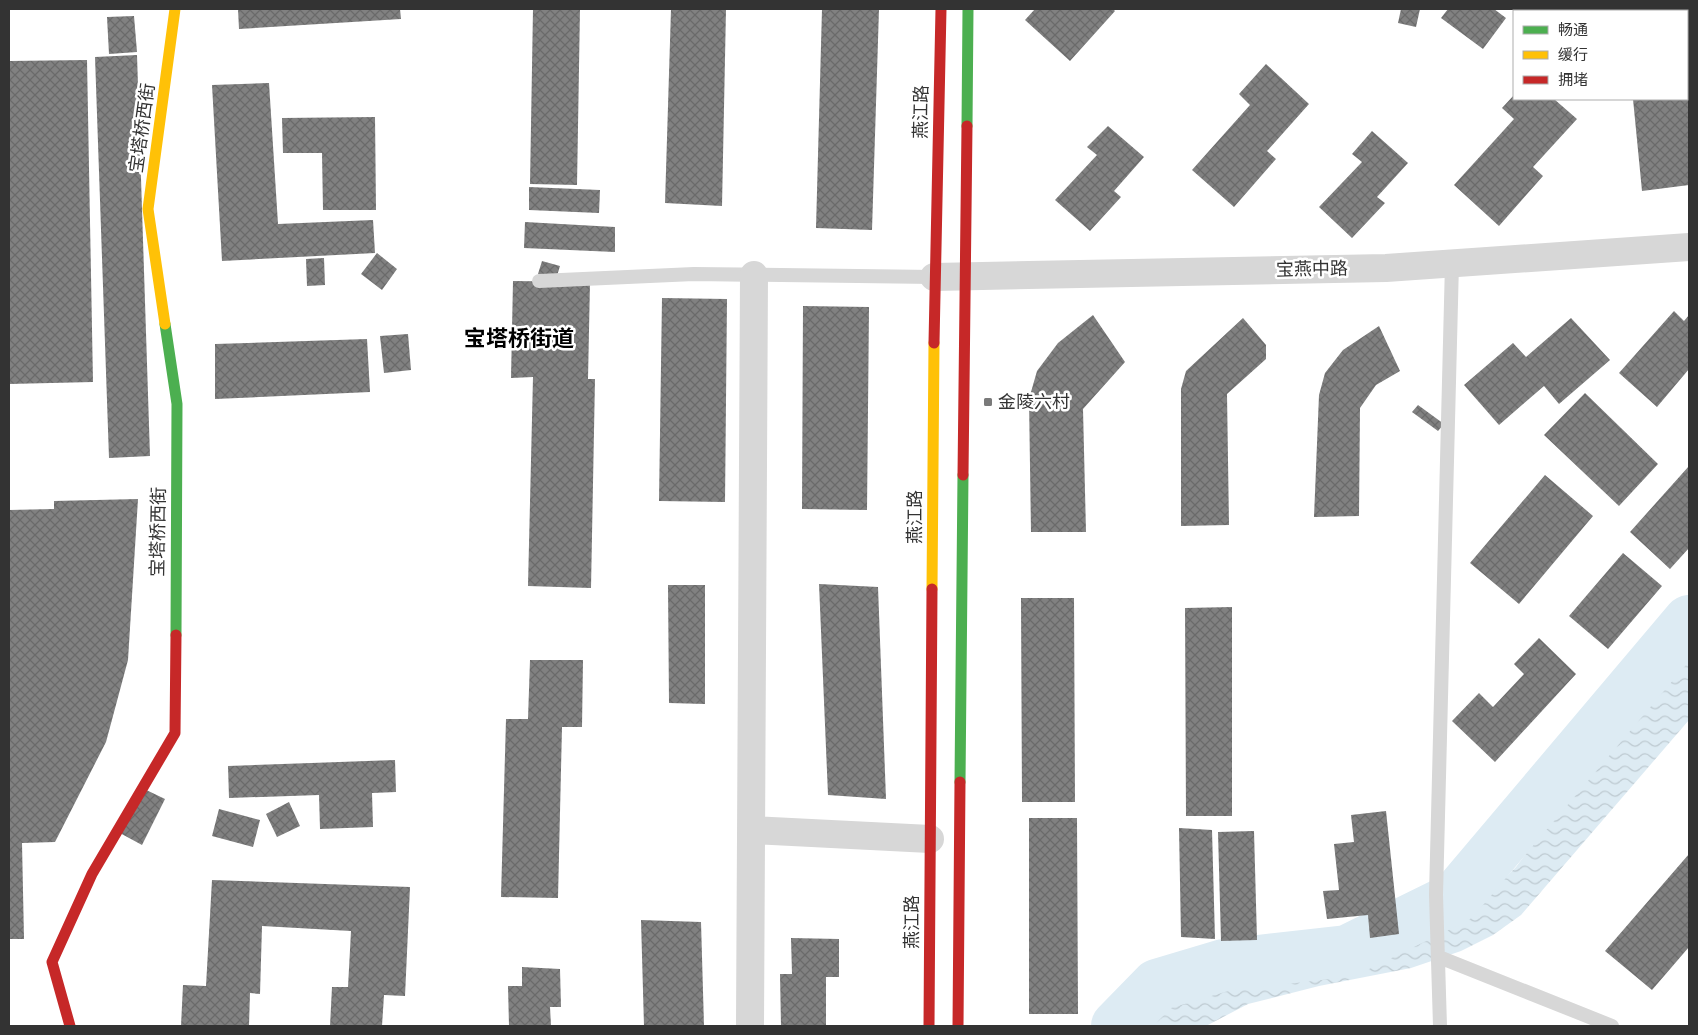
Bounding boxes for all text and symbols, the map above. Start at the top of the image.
legend [1513,10,1688,100]
text: 畅通 [1558,21,1588,39]
text: 缓行 [1558,46,1588,64]
text: 拥堵 [1558,71,1588,89]
street label: 宝塔桥西街 [125,82,158,174]
street label: 燕江路 [910,85,931,139]
street label: 宝燕中路 [1276,257,1348,280]
district label: 宝塔桥街道 [464,326,574,351]
place label: 金陵六村 [998,391,1070,412]
marker: 金陵六村 [982,396,994,408]
street label: 宝塔桥西街 [146,487,169,577]
street label: 燕江路 [904,490,925,544]
street label: 燕江路 [901,895,922,949]

